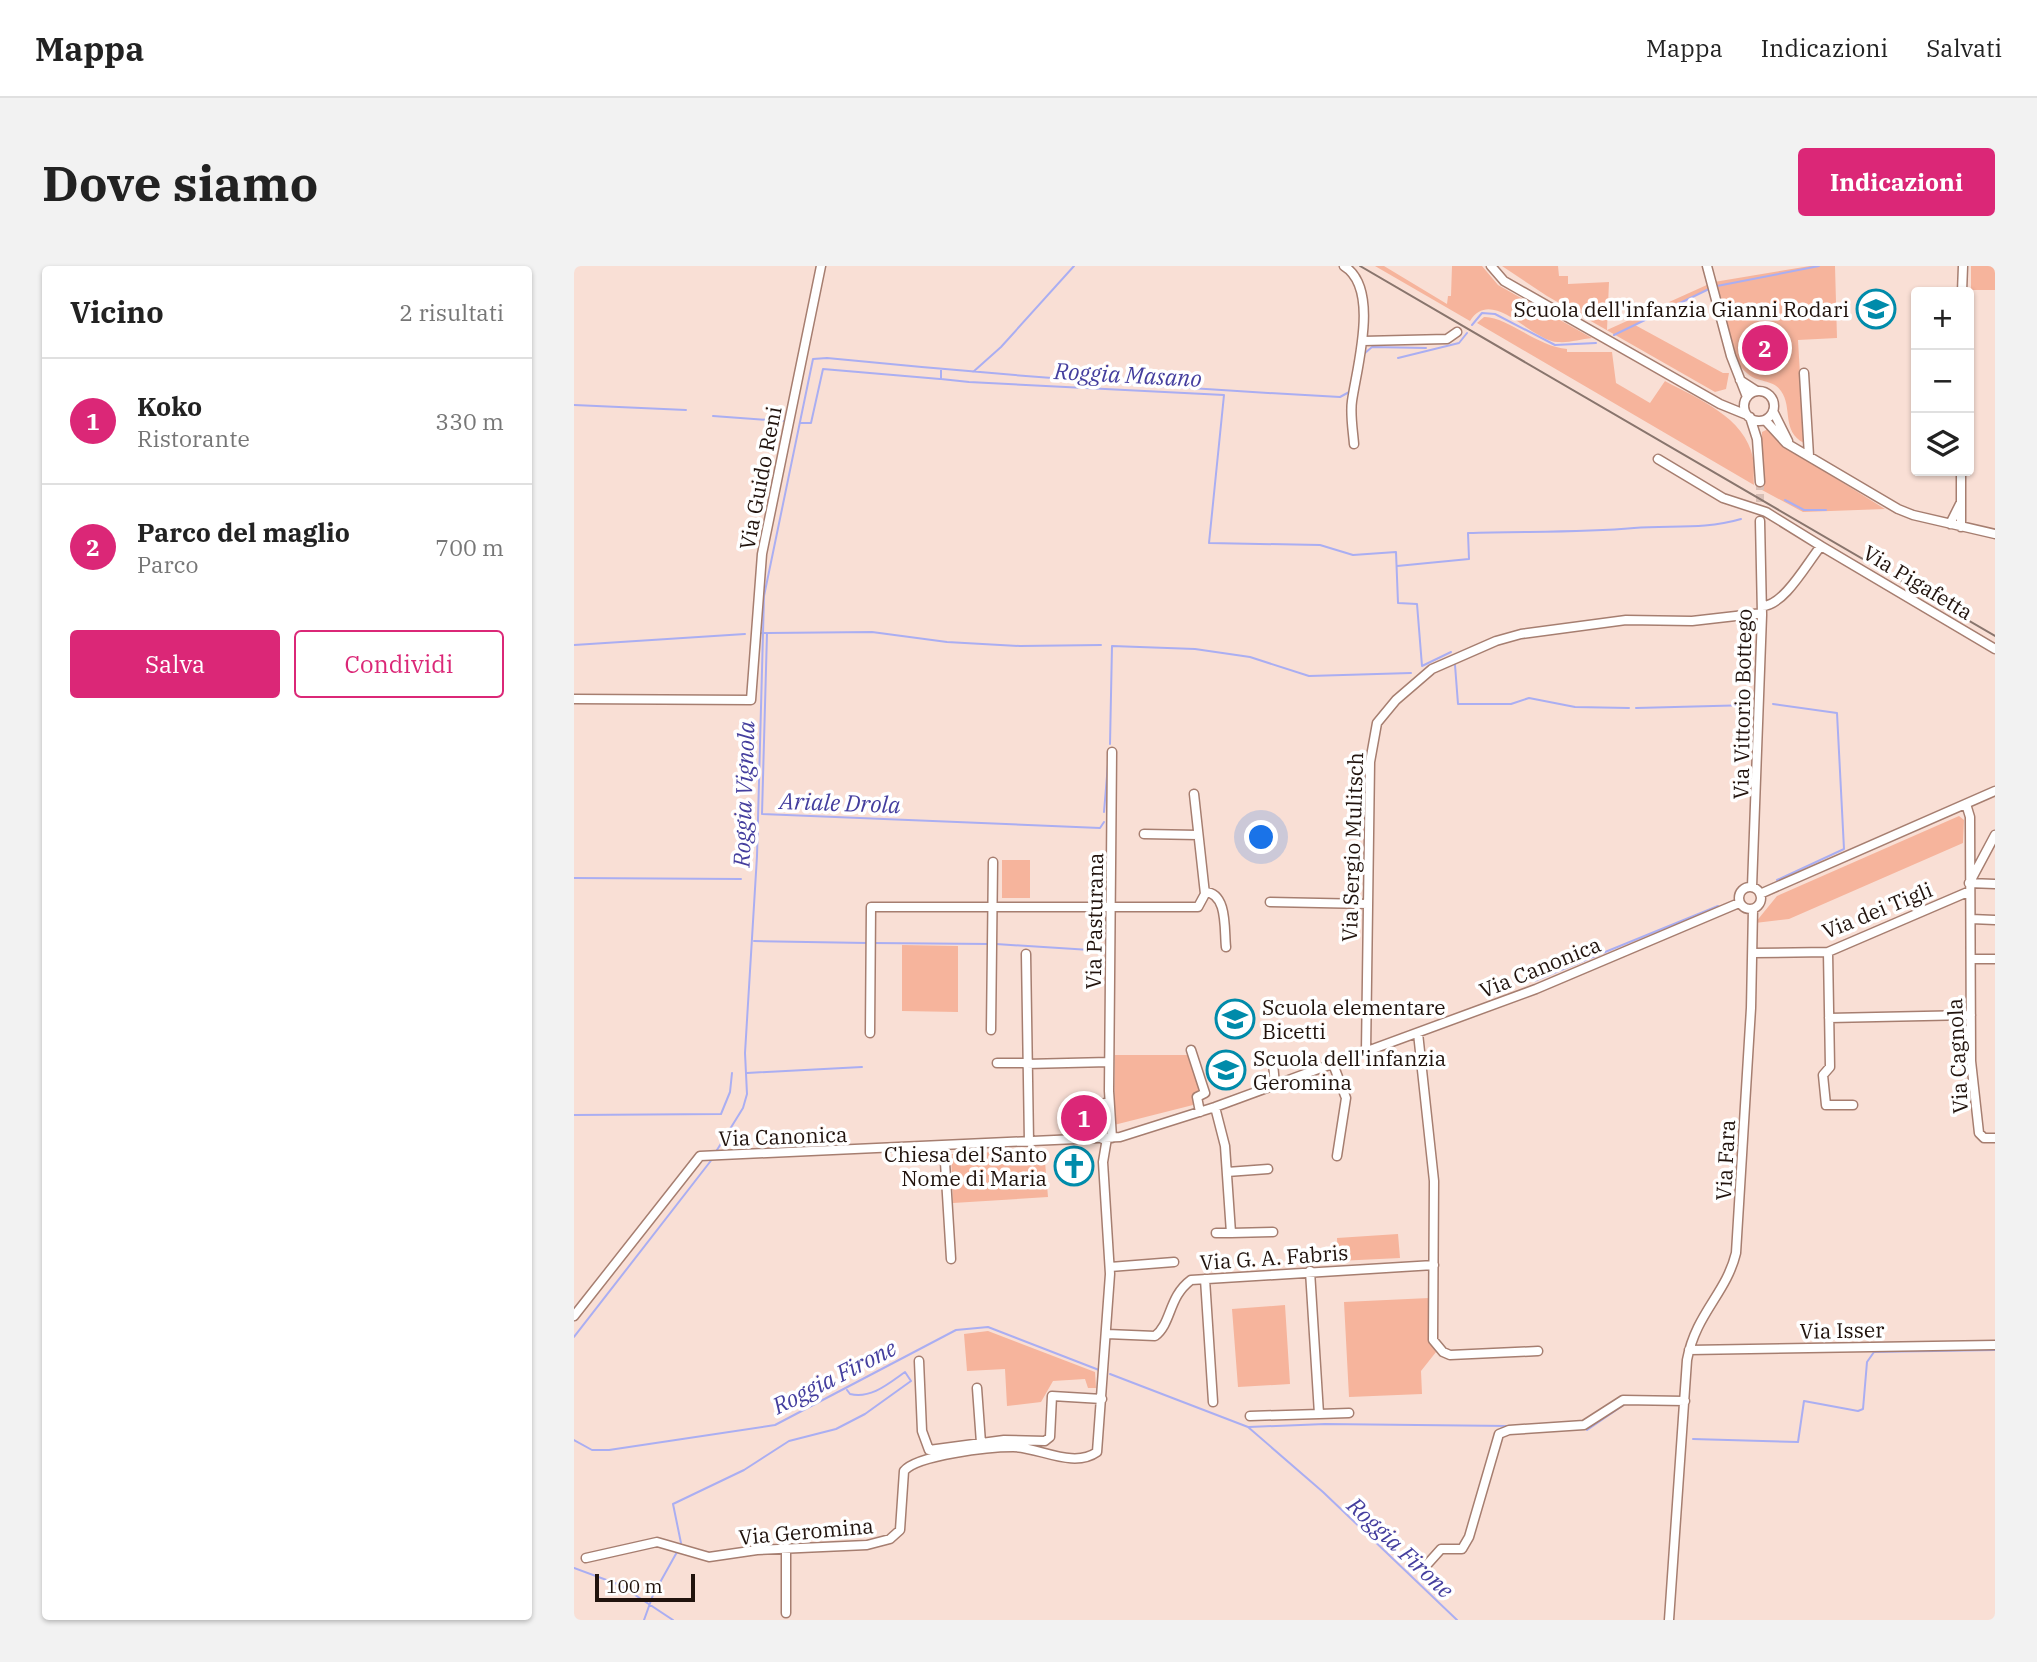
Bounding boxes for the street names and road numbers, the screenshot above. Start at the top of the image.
street label: Via Guido Reni [732,404,788,552]
street label: Via Pigafetta [1858,538,1978,626]
street label: Via Vittorio Bottego [1726,608,1758,800]
street label: Via Sergio Mulitsch [1335,752,1369,942]
street label: Via Pasturana [1079,852,1109,990]
street label: Via dei Tigli [1818,875,1936,945]
street label: Via Canonica [1475,930,1605,1004]
street label: Via Cagnola [1940,997,1974,1115]
street label: Via Fara [1709,1119,1741,1201]
street label: Via Canonica [718,1120,848,1152]
street label: Via G. A. Fabris [1199,1238,1349,1276]
street label: Via Isser [1799,1315,1885,1345]
street label: Via Geromina [737,1511,875,1551]

